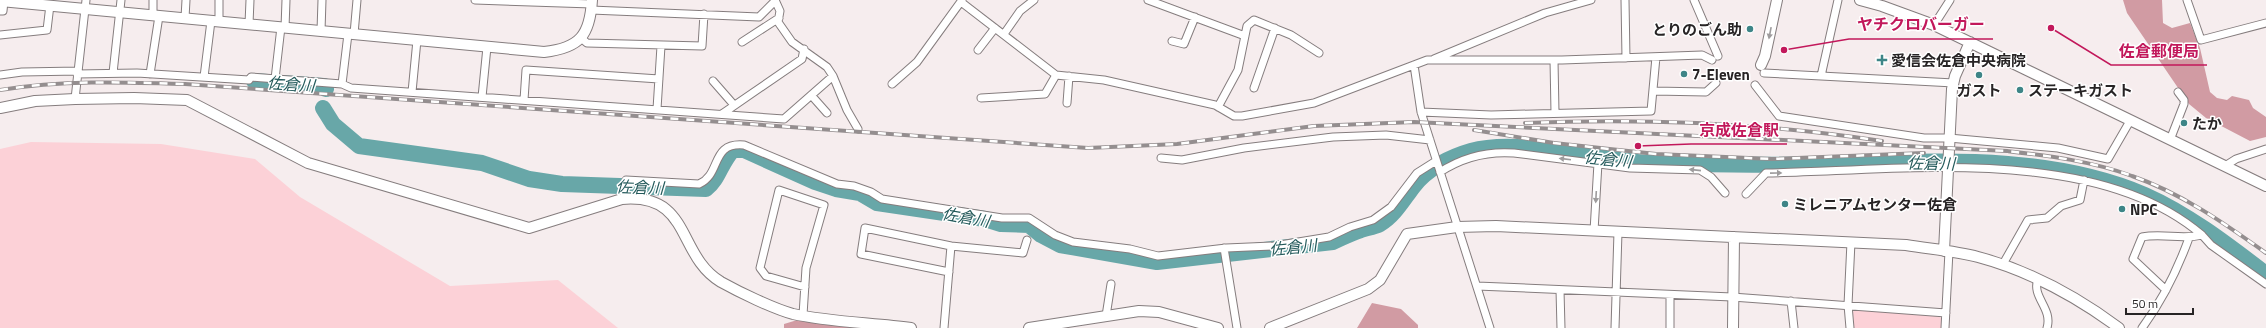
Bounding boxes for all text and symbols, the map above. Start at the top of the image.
callout: ヤチクロバーガー [1849,11,1993,39]
text: ヤチクロバーガー [1857,12,1985,36]
place label: とりのごん助 [1652,18,1742,41]
marker: とりのごん助 [1745,24,1755,34]
one-way arrow [1767,27,1773,39]
callout: 佐倉郵便局 [2111,37,2207,65]
text: 佐倉郵便局 [2118,39,2199,63]
place label: 愛信会佐倉中央病院 [1891,49,2026,72]
marker: 愛信会佐倉中央病院 [1876,54,1888,66]
place label: 7-Eleven [1692,63,1750,86]
marker: 7-Eleven [1679,69,1689,79]
water label: 佐倉川 [266,70,318,98]
marker: ガスト [1974,70,1984,80]
place label: ガスト [1956,79,2002,102]
place label: ステーキガスト [2028,79,2133,102]
marker: ステーキガスト [2015,85,2025,95]
place label: たか [2192,112,2222,135]
callout: 京成佐倉駅 [1691,116,1787,144]
text: 京成佐倉駅 [1699,118,1779,142]
marker: たか [2179,118,2189,128]
water label: 佐倉川 [1583,145,1635,174]
water label: 佐倉川 [1907,151,1957,175]
one-way arrow [1559,156,1571,162]
one-way arrow [1688,167,1701,174]
one-way arrow [1770,170,1783,176]
water label: 佐倉川 [616,174,666,200]
one-way arrow [1593,191,1599,204]
place label: ミレニアムセンター佐倉 [1793,193,1957,216]
place label: NPC [2130,198,2157,221]
marker: ミレニアムセンター佐倉 [1780,199,1790,209]
water label: 佐倉川 [940,201,994,233]
marker: NPC [2117,204,2127,214]
water label: 佐倉川 [1268,232,1320,261]
scale bar [2126,290,2193,316]
text: 50 m [2132,294,2158,313]

